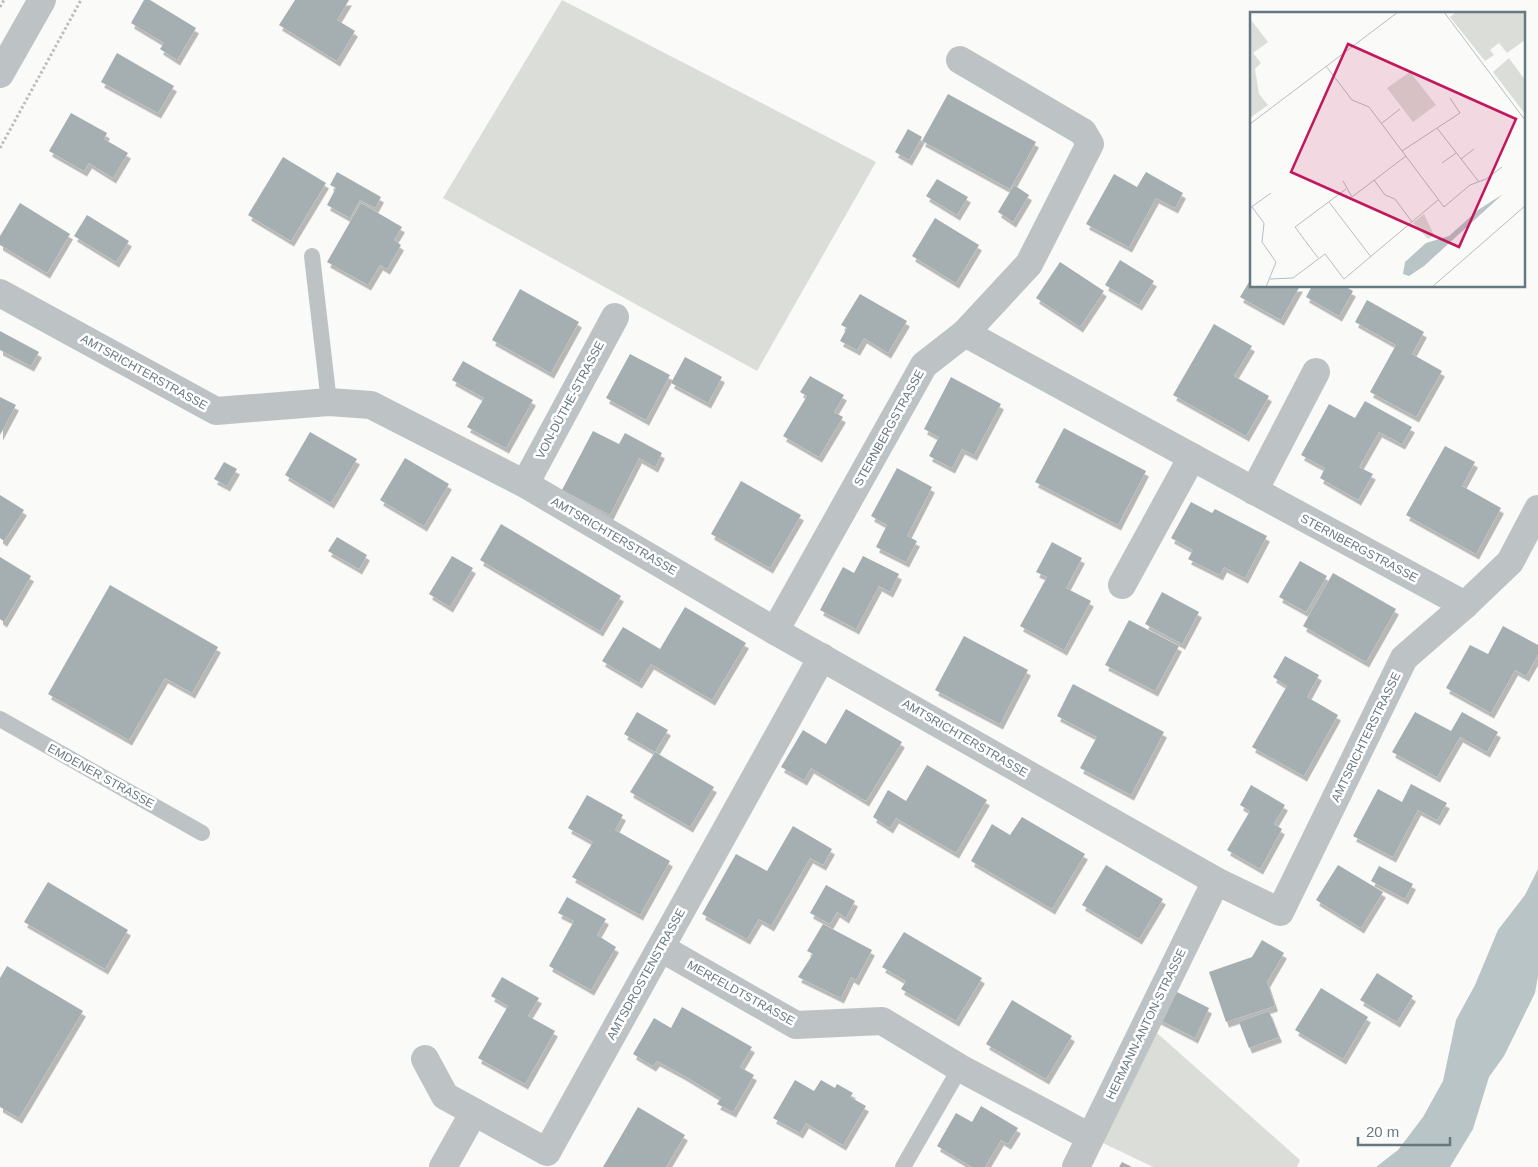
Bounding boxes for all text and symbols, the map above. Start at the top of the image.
inset map [1250,12,1526,288]
street label: AMTSRICHTERSTRASSE [78,331,210,413]
street label: VON-DÜTHE-STRASSE [533,339,607,461]
street label: STERNBERGSTRASSE [851,367,927,489]
street label: AMTSRICHTERSTRASSE [549,494,679,578]
street label: STERNBERGSTRASSE [1298,511,1420,585]
street label: AMTSRICHTERSTRASSE [1328,670,1404,804]
street label: AMTSRICHTERSTRASSE [900,696,1030,780]
street label: EMDENER STRASSE [45,741,157,811]
street label: AMTSDROSTENSTRASSE [604,906,688,1042]
street label: HERMANN-ANTON-STRASSE [1103,946,1189,1102]
street label: MERFELDTSTRASSE [685,958,797,1028]
scale bar [1358,1114,1450,1146]
text: 20 m [1366,1123,1399,1140]

